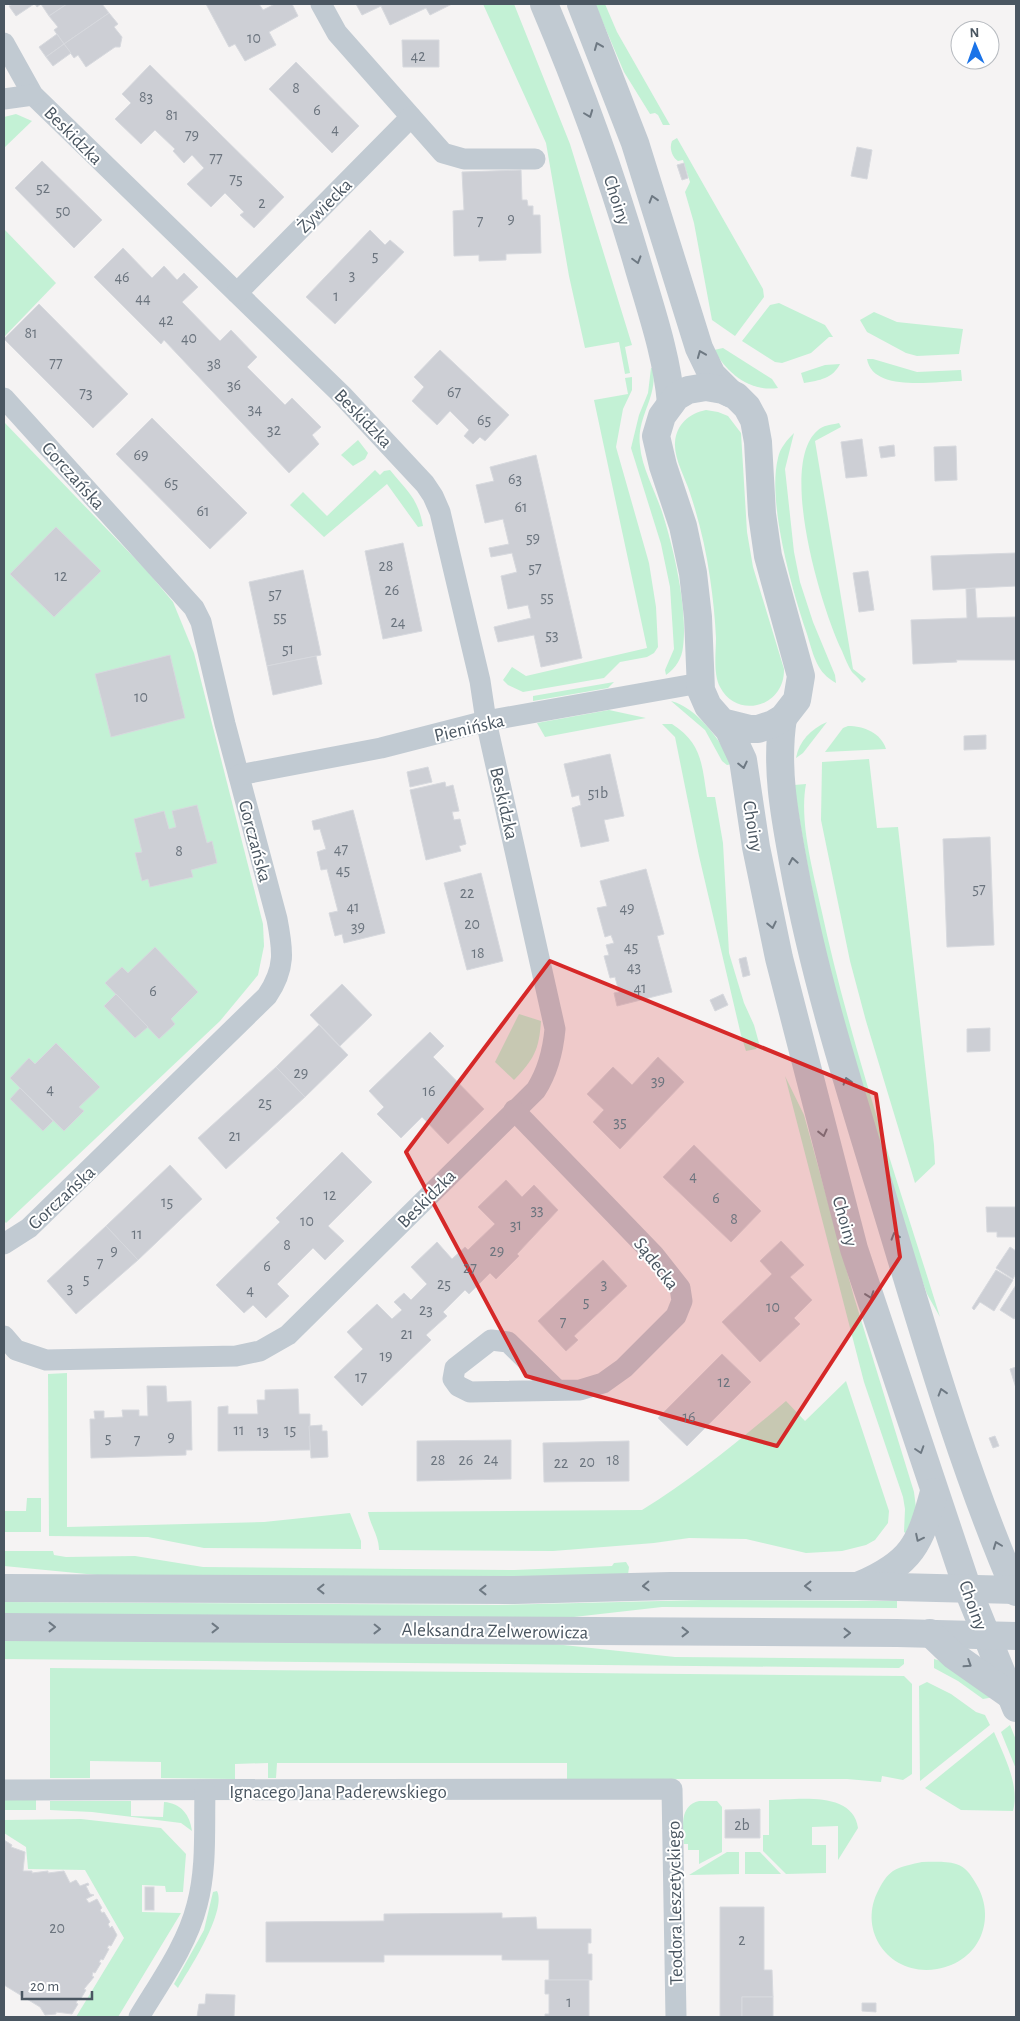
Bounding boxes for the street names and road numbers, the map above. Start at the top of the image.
street label: Beskidzka [40,103,106,169]
street label: Choiny [600,173,634,228]
street label: Żywiecka [293,174,356,237]
street label: Beskidzka [330,386,396,452]
street label: Gorczańska [38,438,108,514]
street label: Pienińska [432,711,507,746]
street label: Beskidzka [486,765,521,842]
street label: Gorczańska [235,798,275,885]
street label: Choiny [739,799,766,853]
street label: Gorczańska [25,1162,99,1234]
street label: Beskidzka [394,1166,460,1232]
street label: Choiny [828,1194,861,1249]
street label: Sądecka [630,1234,682,1294]
street label: Choiny [955,1578,990,1633]
street label: Aleksandra Zelwerowicza [401,1620,589,1643]
street label: Ignacego Jana Paderewskiego [229,1783,447,1802]
street label: Teodora Leszetyckiego [665,1821,686,1985]

